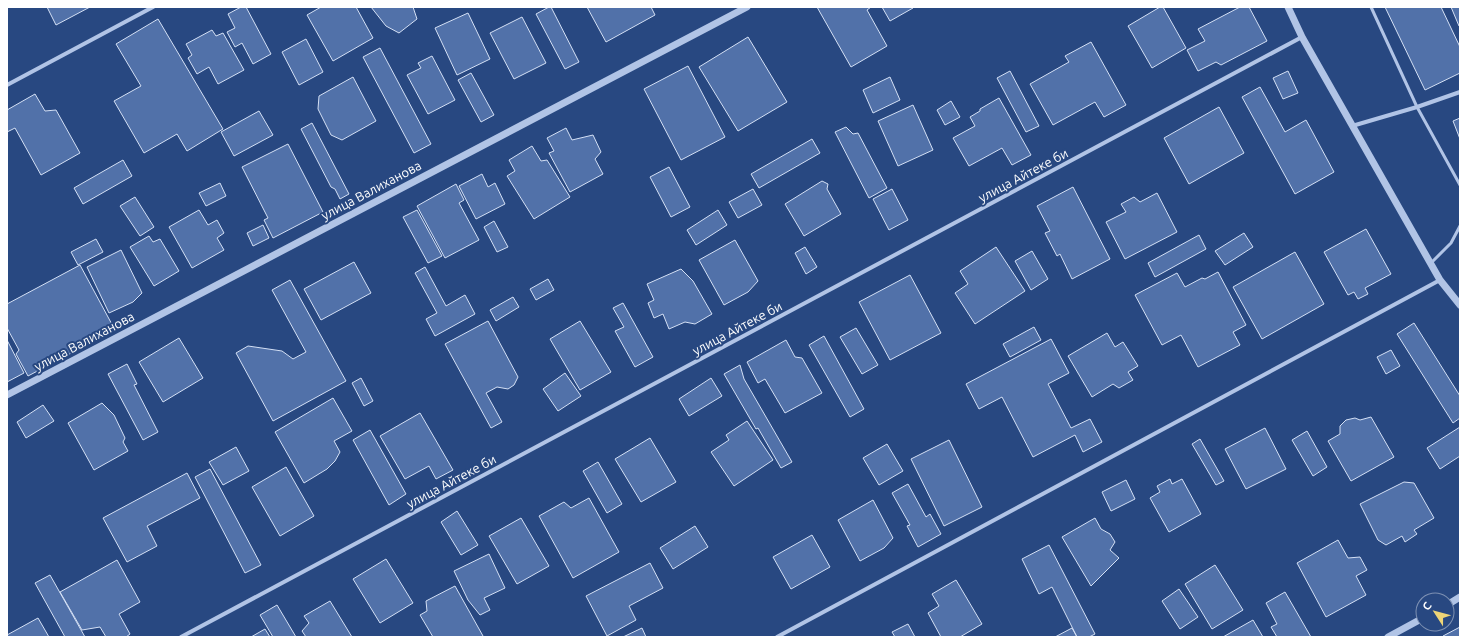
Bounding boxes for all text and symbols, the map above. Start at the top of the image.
street label: улица Айтеке би [976,145,1070,205]
street label: улица Валиханова [319,158,423,222]
street label: улица Айтеке би [690,298,784,358]
street label: улица Валиханова [32,309,136,373]
street label: улица Айтеке би [404,451,498,511]
north arrow [1415,592,1455,632]
text: С [1420,600,1434,612]

